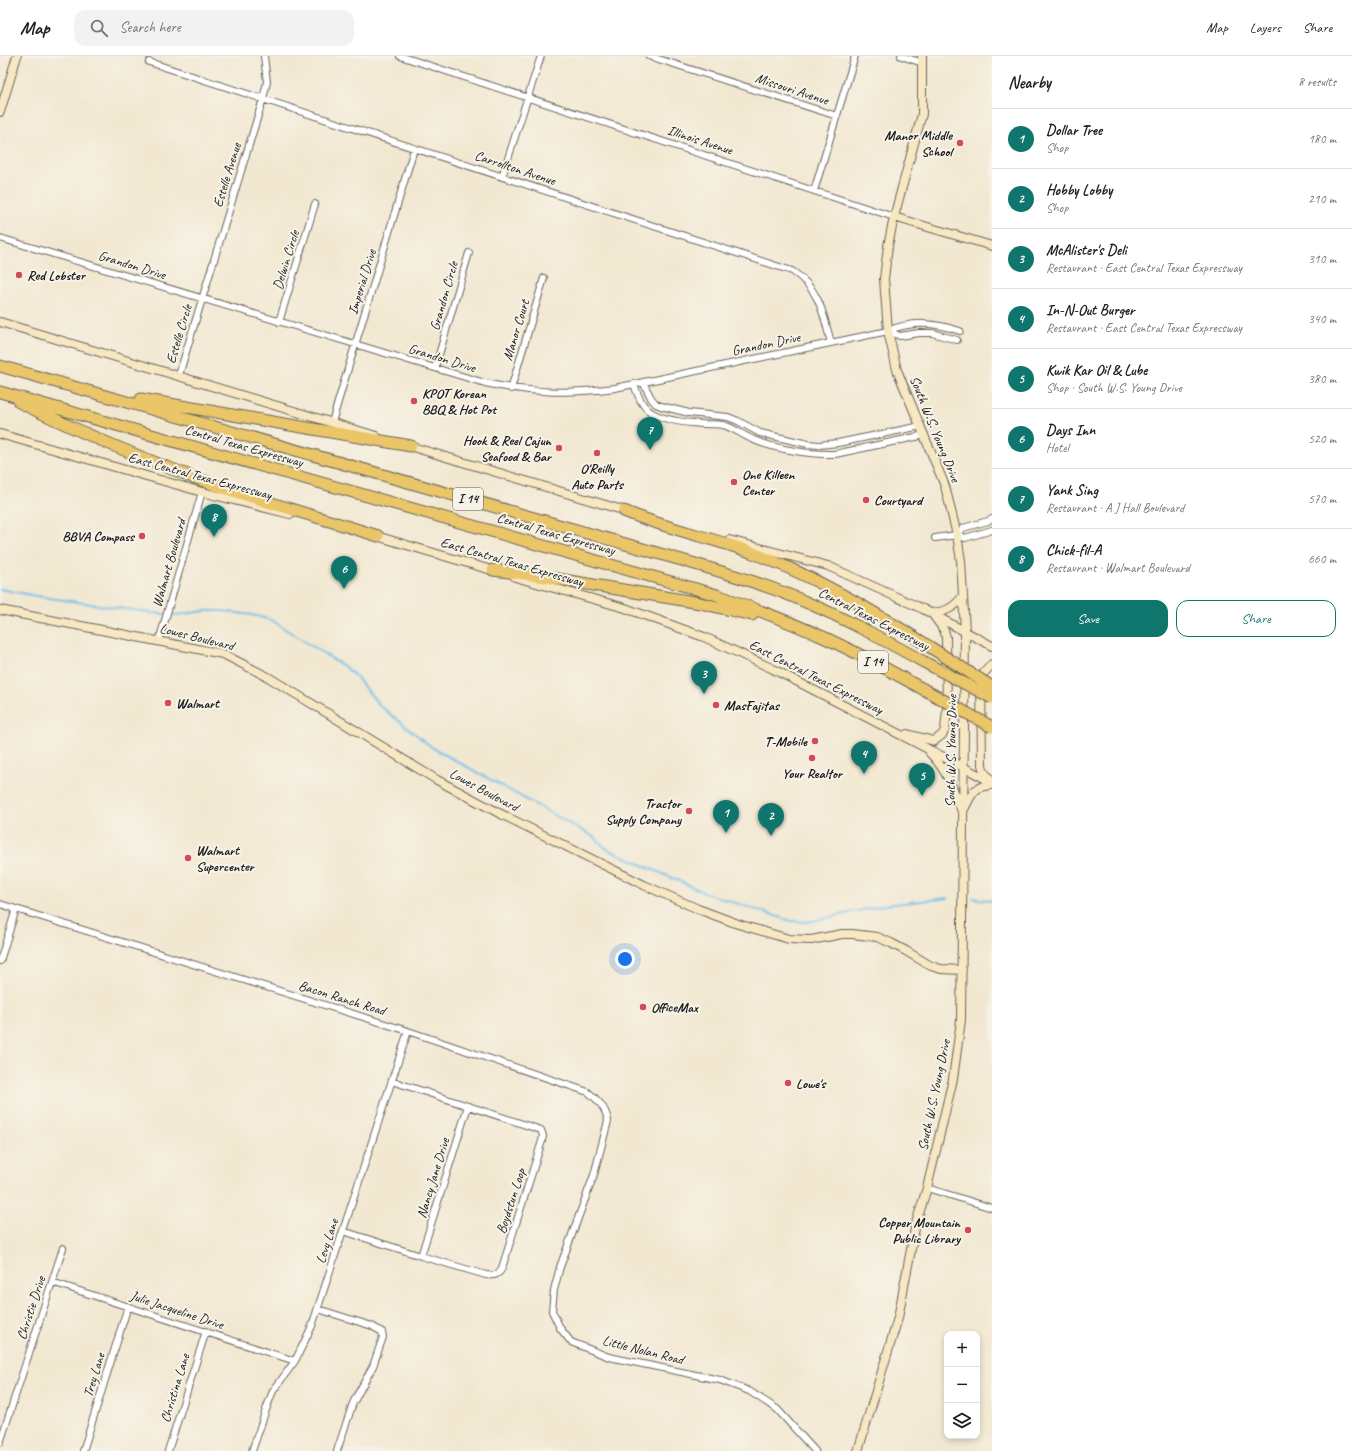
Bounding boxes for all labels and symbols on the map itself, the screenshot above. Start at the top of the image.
street label: Missouri Avenue [753,69,832,109]
street label: Illinois Avenue [665,121,736,159]
place label: Manor Middle School [884,127,955,160]
marker: Manor Middle School [955,138,965,148]
street label: Estelle Avenue [209,139,245,209]
street label: Carrollton Avenue [472,147,559,189]
street label: Delwin Circle [269,227,303,292]
street label: Imperial Drive [344,246,380,317]
street label: Grandon Drive [96,247,169,284]
street label: Grandon Circle [426,258,462,332]
place label: Red Lobster [27,267,87,284]
marker: Red Lobster [14,270,24,280]
street label: Manor Court [499,296,534,362]
street label: Estelle Circle [162,301,196,365]
street label: Grandon Drive [730,328,803,360]
street label: Grandon Drive [406,340,479,377]
street label: South W.S. Young Drive [906,373,965,486]
place label: KPOT Korean BBQ & Hot Pot [422,385,498,418]
marker: KPOT Korean BBQ & Hot Pot [409,396,419,406]
pin: 7 [637,417,663,450]
street label: Central Texas Expressway [183,421,306,471]
place label: Hook & Reel Cajun Seafood & Bar [463,432,553,465]
marker: Hook & Reel Cajun Seafood & Bar [554,443,564,453]
marker: O'Reilly Auto Parts [592,448,602,458]
street label: East Central Texas Expressway [127,449,275,504]
place label: O'Reilly Auto Parts [571,460,625,493]
place label: One Killeen Center [742,466,795,499]
marker: One Killeen Center [729,477,739,487]
road number: I 14 [453,488,483,510]
place label: Courtyard [874,492,924,509]
marker: Courtyard [861,495,871,505]
pin: 8 [201,504,227,537]
street label: Central Texas Expressway [495,509,618,559]
street label: Walmart Boulevard [148,515,190,609]
place label: BBVA Compass [62,528,136,545]
marker: BBVA Compass [137,531,147,541]
street label: East Central Texas Expressway [439,534,586,591]
pin: 6 [331,556,357,589]
street label: Central Texas Expressway [816,584,933,655]
street label: Lowes Boulevard [158,620,238,655]
street label: East Central Texas Expressway [746,636,887,719]
road number: I 14 [858,651,888,673]
pin: 3 [691,661,717,694]
street label: South W.S. Young Drive [942,693,961,808]
place label: Walmart [176,695,220,712]
place label: MasFajitas [724,697,781,714]
marker: Walmart [163,698,173,708]
marker: MasFajitas [711,700,721,710]
place label: T-Mobile [765,733,808,750]
marker: T-Mobile [810,736,820,746]
pin: 4 [851,741,877,774]
marker: Your Realtor [807,753,817,763]
pin: 5 [909,763,935,796]
street label: Lowes Boulevard [447,765,524,816]
place label: Your Realtor [782,765,844,782]
place label: Tractor Supply Company [605,795,683,828]
pin: 1 [713,800,739,833]
pin: 2 [758,803,784,836]
marker: Tractor Supply Company [684,806,694,816]
place label: Walmart Supercenter [196,842,256,875]
marker: Walmart Supercenter [183,853,193,863]
your location [615,949,635,969]
street label: Bacon Ranch Road [297,977,390,1020]
place label: OfficeMax [651,999,699,1016]
marker: OfficeMax [638,1002,648,1012]
street label: South W.S. Young Drive [914,1037,954,1152]
place label: Lowe's [796,1075,827,1092]
marker: Lowe's [783,1078,793,1088]
street label: Nancy Jane Drive [413,1134,454,1220]
street label: Boydstun Loop [492,1165,530,1236]
place label: Copper Mountain Public Library [878,1214,962,1247]
street label: Levy Lane [312,1215,343,1265]
marker: Copper Mountain Public Library [963,1225,973,1235]
street label: Christie Drive [13,1273,50,1342]
street label: Julie Jacqueline Drive [127,1287,227,1333]
street label: Little Nolan Road [601,1332,688,1369]
street label: Trey Lane [79,1349,109,1399]
street label: Christina Lane [156,1350,194,1425]

